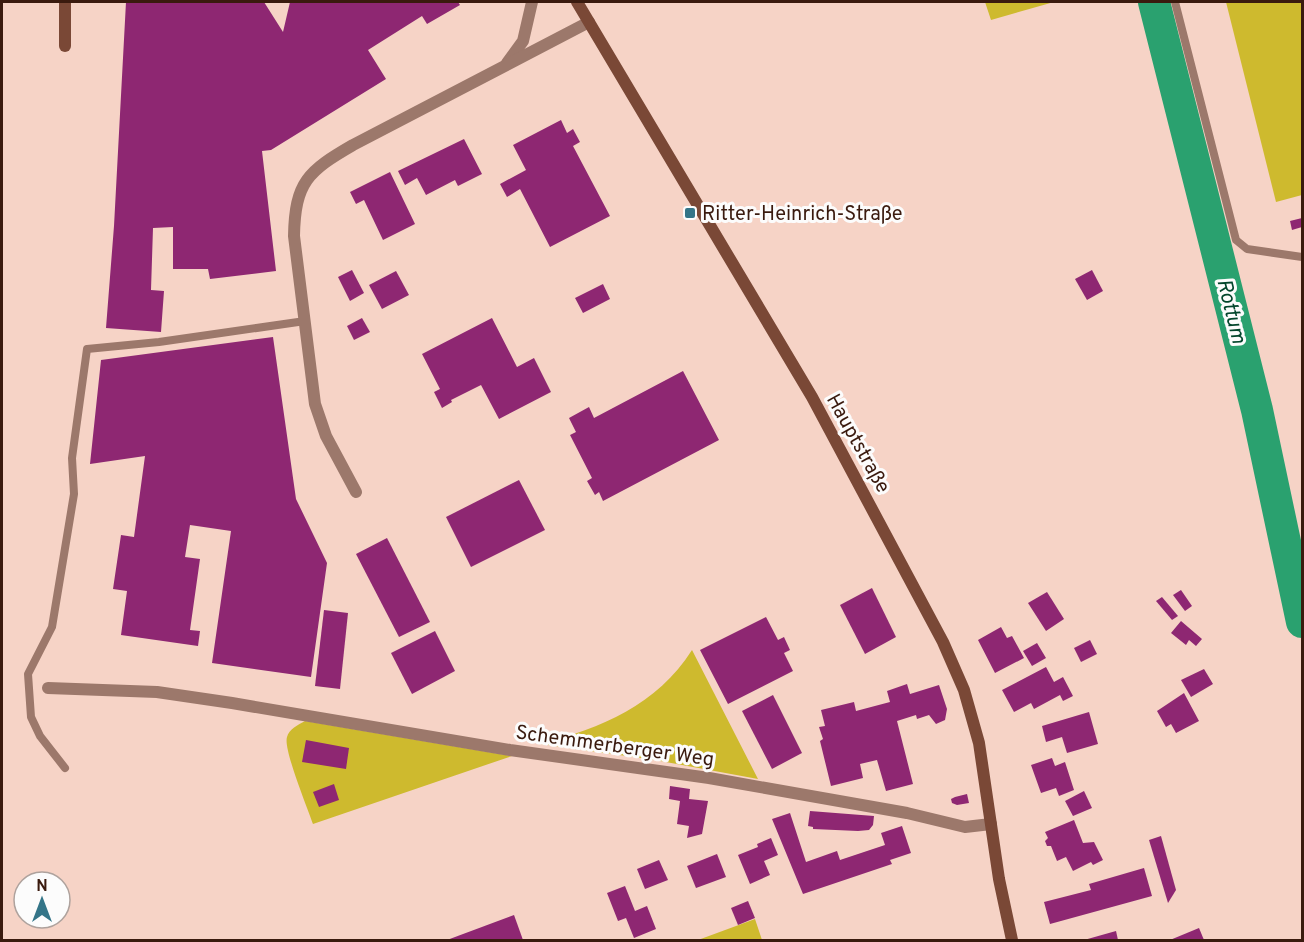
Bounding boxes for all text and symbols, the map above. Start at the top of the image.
place label: Ritter-Heinrich-Straße [702,202,902,228]
marker: Ritter-Heinrich-Straße [683,206,697,220]
water label: Rottum [1210,276,1252,347]
street label: Hauptstraße [819,390,895,498]
street label: Schemmerberger Weg [514,720,716,774]
north arrow [12,870,72,930]
text: N [36,877,48,897]

